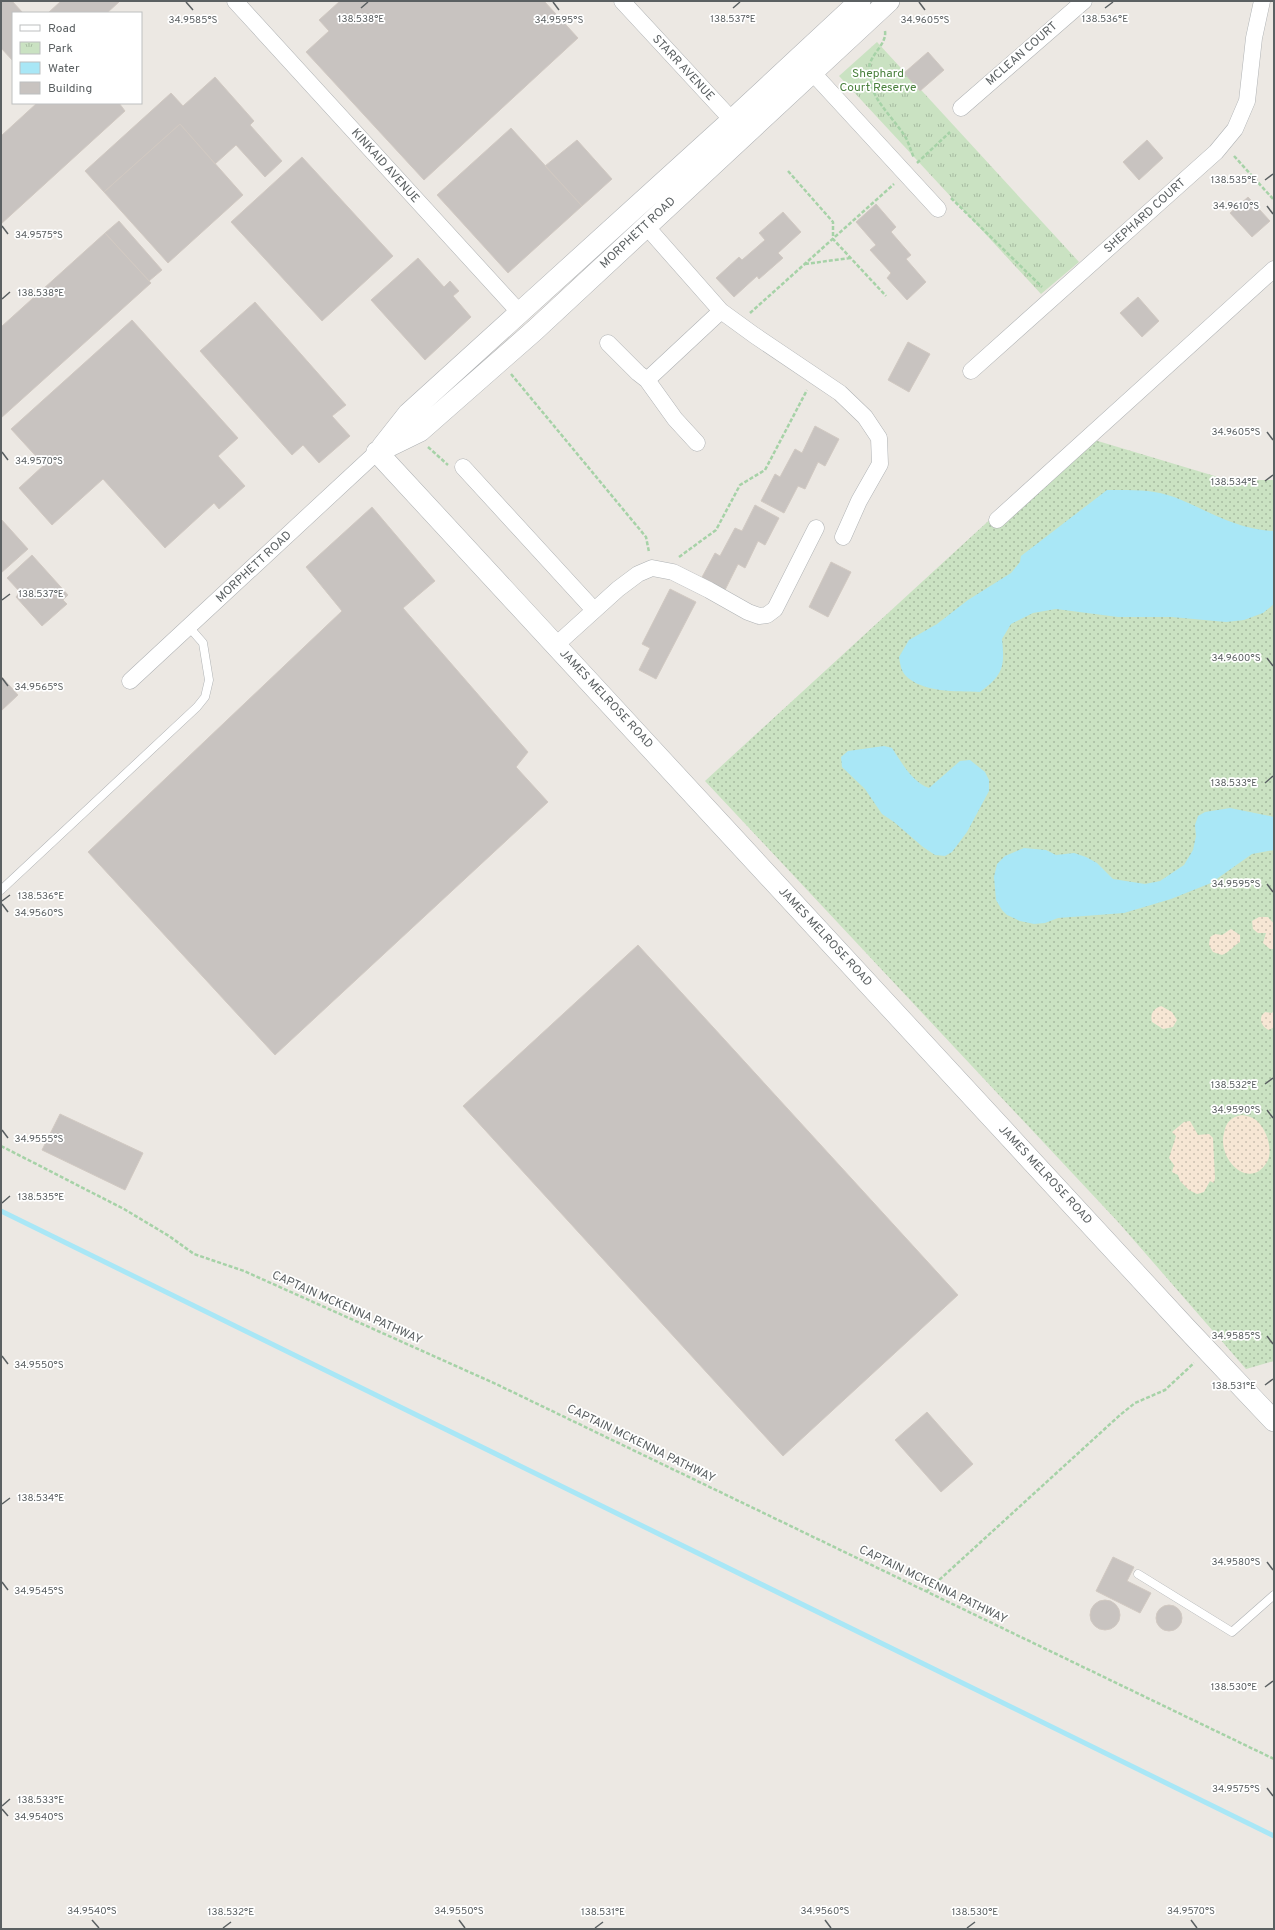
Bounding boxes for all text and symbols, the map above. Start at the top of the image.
legend [12,12,142,104]
text: 138.538°E [338,13,384,26]
text: 138.537°E [710,13,756,26]
text: 138.536°E [1082,13,1128,26]
text: 34.9585°S [168,14,218,27]
text: 34.9595°S [535,14,583,27]
text: 34.9605°S [900,14,950,27]
street label: MCLEAN COURT [983,19,1061,89]
text: Road [48,21,76,37]
street label: STARR AVENUE [648,32,718,104]
text: Park [48,41,73,57]
text: Water [48,61,80,77]
park label: Shephard Court Reserve [840,66,916,96]
text: Building [48,81,92,97]
street label: KINKAID AVENUE [347,125,423,207]
text: 138.535°E [1211,174,1257,187]
street label: SHEPHARD COURT [1101,175,1189,257]
street label: MORPHETT ROAD [597,194,679,272]
text: 34.9610°S [1213,200,1259,213]
text: 34.9575°S [15,229,63,242]
text: 138.538°E [18,287,64,300]
text: 34.9605°S [1211,426,1261,439]
text: 34.9570°S [15,455,63,468]
text: 138.534°E [1211,476,1257,489]
street label: MORPHETT ROAD [213,528,295,606]
text: 138.537°E [18,588,64,601]
street label: JAMES MELROSE ROAD [556,646,656,752]
text: 34.9600°S [1211,652,1261,665]
text: 34.9565°S [15,681,63,694]
text: 138.533°E [1211,777,1257,790]
text: 34.9595°S [1212,878,1260,891]
street label: JAMES MELROSE ROAD [775,884,875,990]
text: 138.536°E [18,890,64,903]
text: 34.9560°S [14,907,64,920]
text: 138.532°E [1211,1079,1257,1092]
text: 34.9590°S [1212,1104,1260,1117]
street label: JAMES MELROSE ROAD [995,1122,1095,1228]
text: 34.9555°S [14,1133,64,1146]
text: 138.535°E [18,1191,64,1204]
street label: CAPTAIN MCKENNA PATHWAY [269,1268,425,1349]
text: 34.9585°S [1211,1330,1261,1343]
text: 34.9550°S [14,1359,64,1372]
text: 138.531°E [1212,1380,1256,1393]
street label: CAPTAIN MCKENNA PATHWAY [564,1401,718,1487]
text: 138.534°E [18,1492,64,1505]
street label: CAPTAIN MCKENNA PATHWAY [856,1542,1010,1628]
text: 34.9580°S [1211,1556,1261,1569]
text: 34.9545°S [14,1585,64,1598]
text: 138.530°E [1211,1681,1257,1694]
text: 34.9575°S [1212,1783,1260,1796]
text: 138.533°E [18,1794,64,1807]
text: 34.9540°S [14,1811,64,1824]
text: 34.9540°S [67,1905,117,1918]
text: 34.9550°S [434,1905,484,1918]
text: 34.9560°S [800,1905,850,1918]
text: 34.9570°S [1167,1905,1215,1918]
text: 138.532°E [208,1906,254,1919]
text: 138.531°E [581,1906,625,1919]
text: 138.530°E [952,1906,998,1919]

